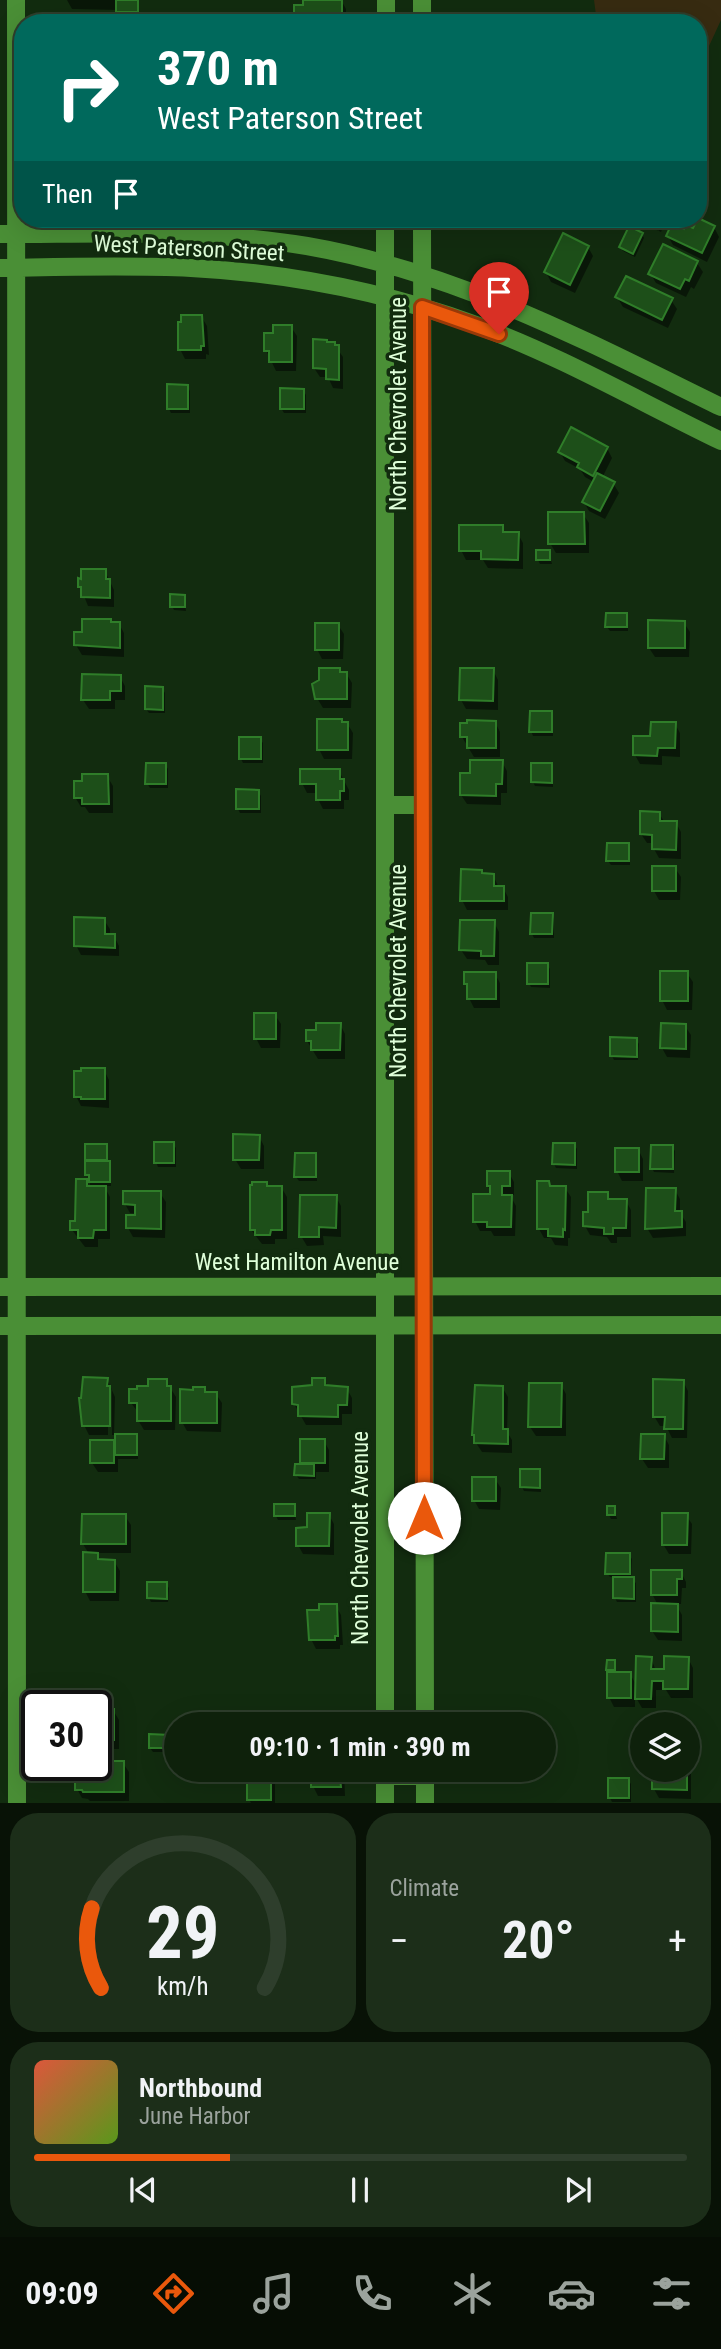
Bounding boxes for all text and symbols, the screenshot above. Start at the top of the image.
text: 370 m [157,40,279,97]
icon: right [42,42,133,133]
text: West Paterson Street [157,99,423,137]
icon: arrive [107,175,145,213]
text: Then [42,179,93,209]
street label: West Paterson Street [93,230,285,267]
pin [469,262,529,334]
icon: arrive [480,273,518,311]
street label: North Chevrolet Avenue [385,297,412,511]
street label: North Chevrolet Avenue [385,864,412,1078]
street label: West Hamilton Avenue [195,1249,399,1276]
street label: North Chevrolet Avenue [347,1431,374,1645]
position arrow [387,1481,461,1555]
speed limit sign: 30 [21,1690,112,1781]
map controls [630,1712,700,1782]
button: layers [630,1712,700,1782]
text: 09:10 · 1 min · 390 m [250,1732,470,1762]
text: Climate [390,1875,459,1902]
text: 29 [146,1891,220,1977]
text: 20° [502,1910,575,1971]
text: − [390,1919,409,1963]
text: + [668,1919,687,1963]
text: km/h [157,1972,208,2001]
text: Northbound [139,2073,262,2103]
text: June Harbor [139,2103,251,2130]
icon: previous [124,2171,162,2209]
icon: pause [341,2171,379,2209]
icon: next [559,2171,597,2209]
icon: directions [149,2269,198,2318]
icon: music [249,2269,298,2318]
icon: phone [348,2269,397,2318]
icon: climate [448,2269,497,2318]
icon: car [547,2269,596,2318]
icon: filters [647,2269,696,2318]
text: 09:09 [25,2274,99,2312]

